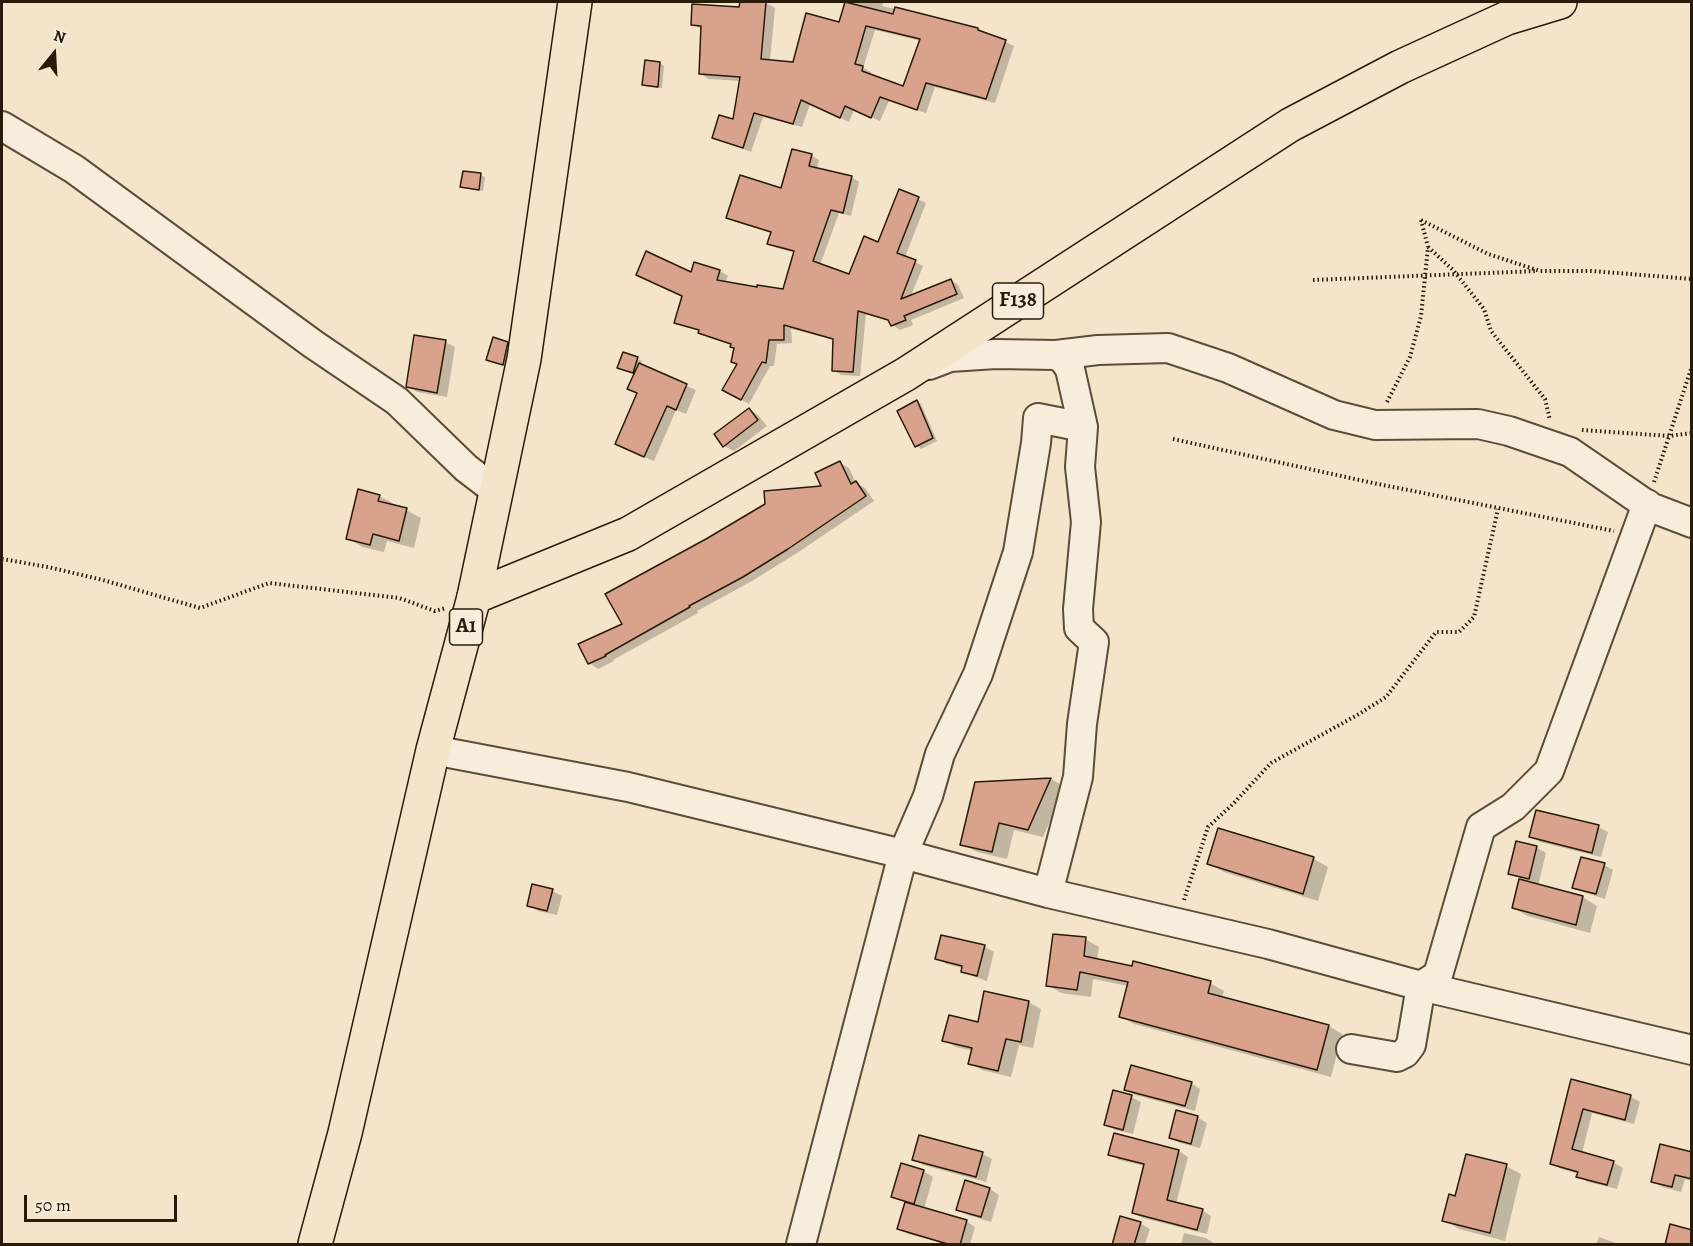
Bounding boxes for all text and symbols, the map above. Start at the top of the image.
north arrow [24,24,84,84]
text: N [51,25,69,49]
road number: F138 [992,283,1044,319]
road number: A1 [450,609,482,645]
scale bar [27,1183,180,1221]
text: 50 m [35,1193,71,1217]

